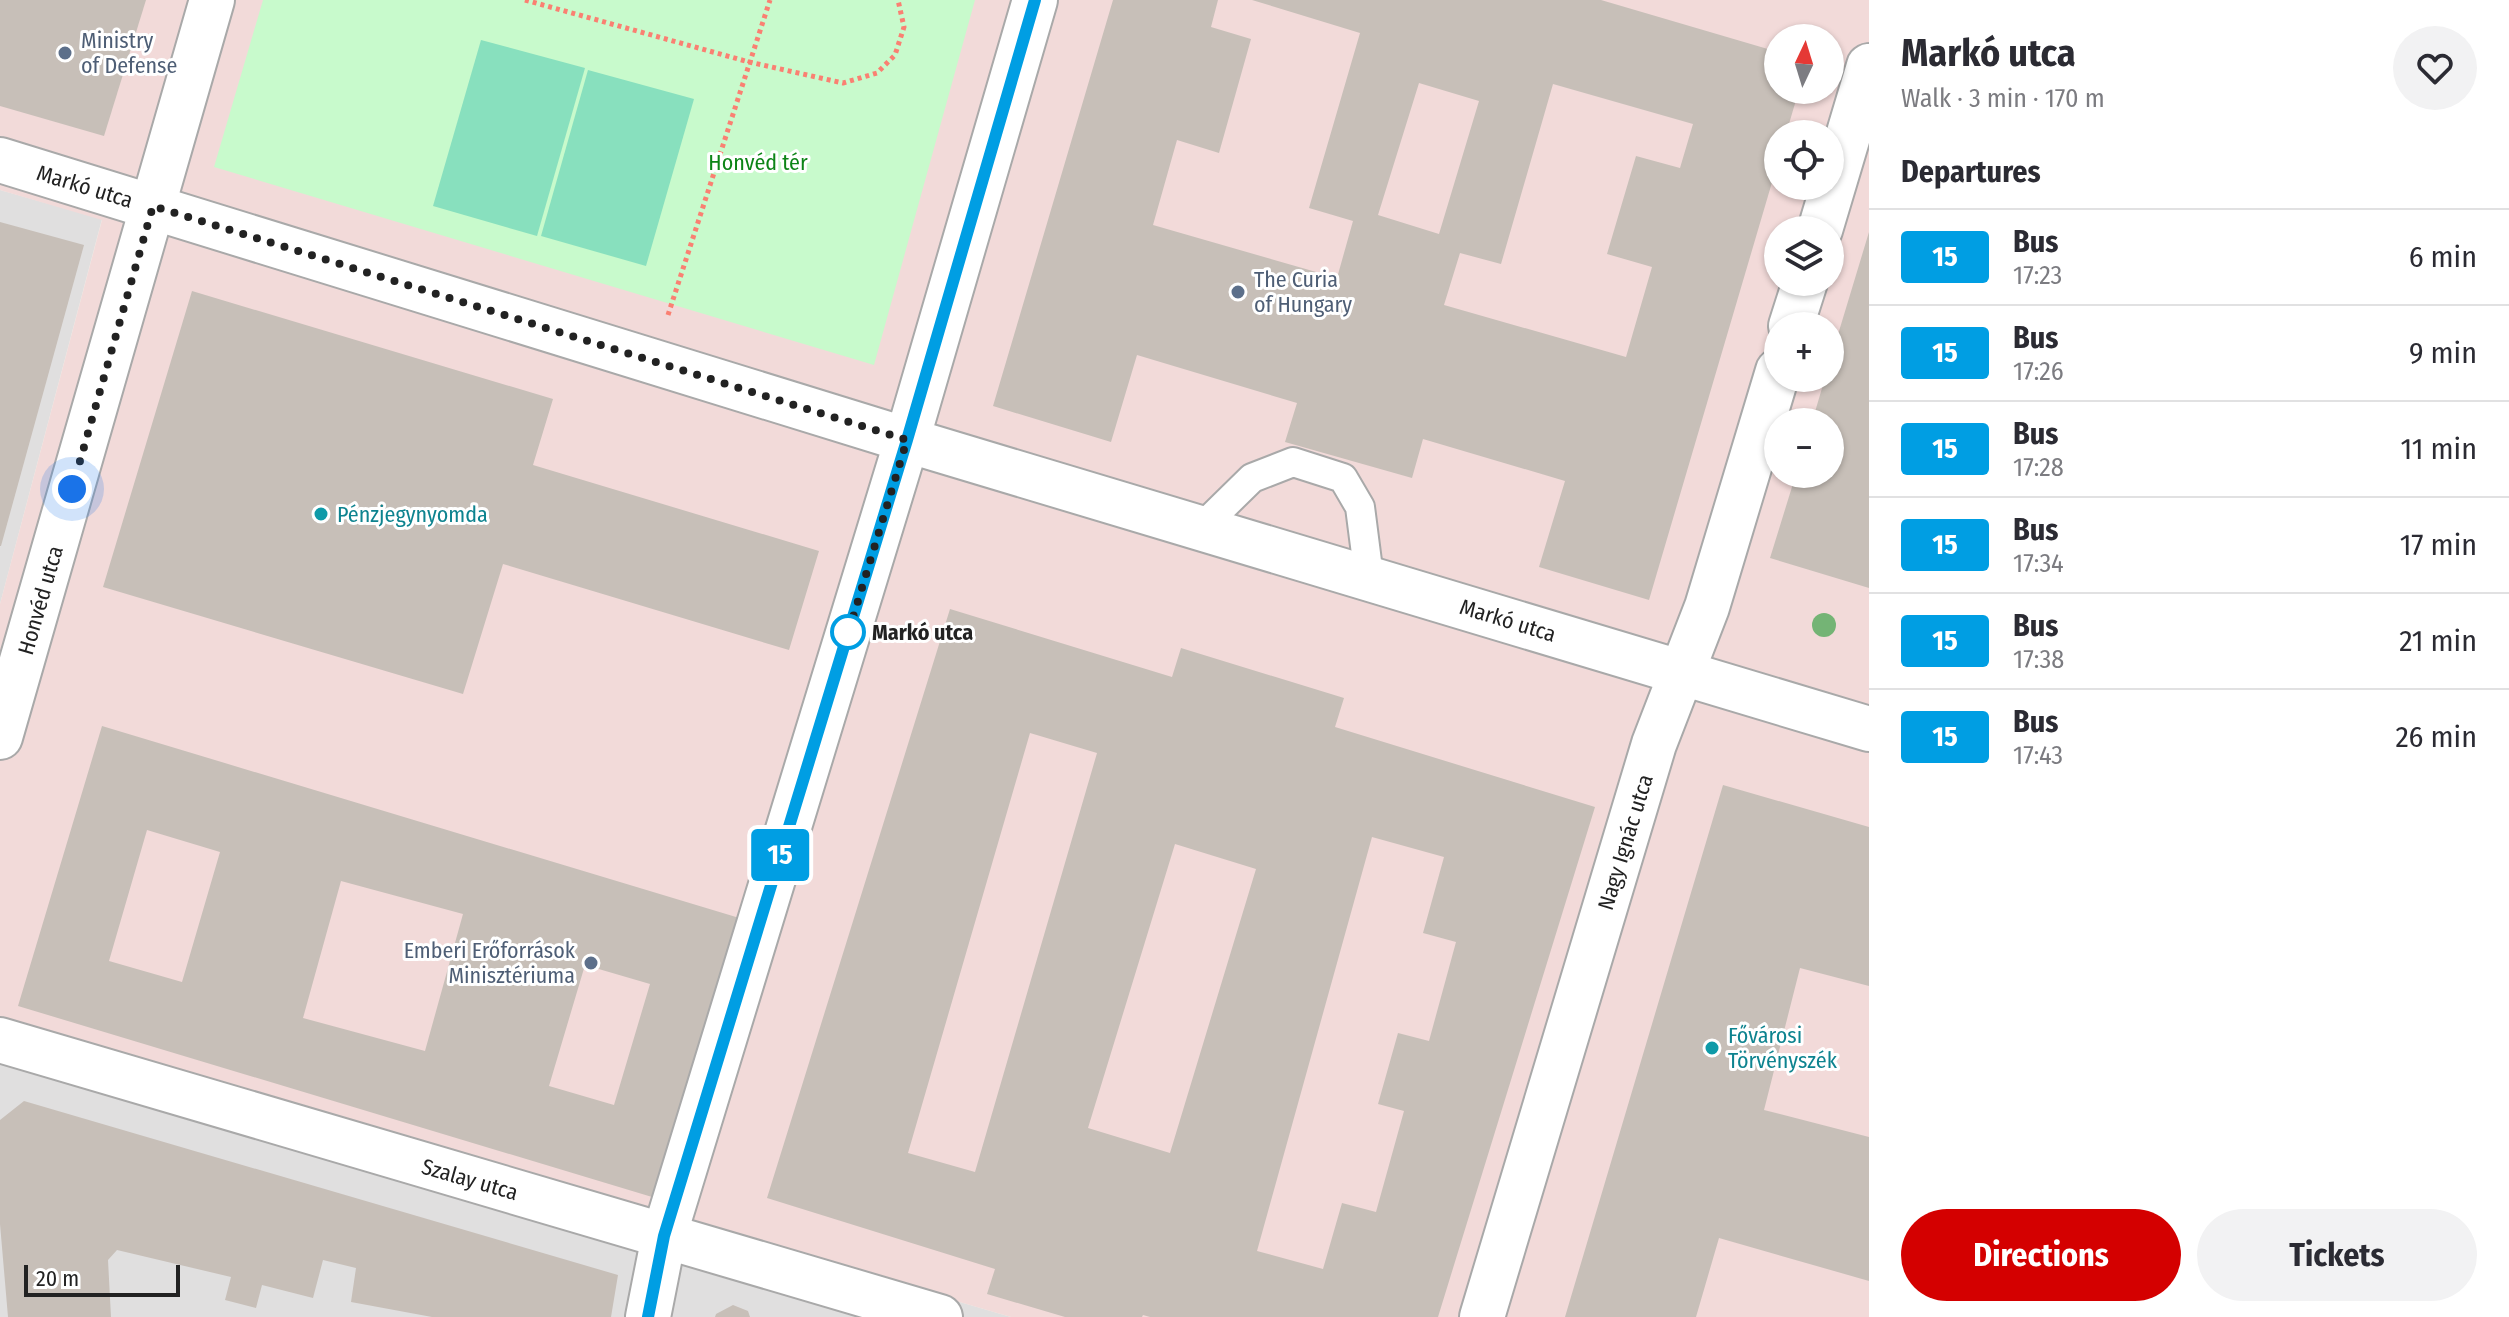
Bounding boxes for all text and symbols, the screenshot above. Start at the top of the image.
north arrow [1764,24,1844,104]
map controls [1764,24,1844,488]
button: heart [2393,26,2477,110]
place label: Ministry of Defense [81,27,177,79]
text: Markó utca [1901,30,2076,76]
marker: Ministry of Defense [56,44,74,62]
text: Walk · 3 min · 170 m [1901,83,2105,114]
button: locate [1764,120,1844,200]
park label: Honvéd tér [708,149,808,176]
text: Departures [1901,154,2041,190]
street label: Markó utca [33,159,136,214]
button: layers [1764,216,1844,296]
text: Bus [2013,224,2058,260]
text: 6 min [2409,239,2477,275]
text: 15 [1932,240,1958,273]
text: 17:23 [2013,260,2062,291]
place label: The Curia of Hungary [1254,266,1352,318]
marker: The Curia of Hungary [1229,283,1247,301]
button: + [1764,312,1844,392]
text: Bus [2013,320,2058,356]
text: 9 min [2409,335,2477,371]
text: 15 [1932,336,1958,369]
text: 17:26 [2013,356,2064,387]
button: − [1764,408,1844,488]
text: Bus [2013,416,2058,452]
text: 11 min [2401,431,2477,467]
text: 15 [1932,432,1958,465]
text: 17:28 [2013,452,2064,483]
your location [52,469,92,509]
place label: Pénzjegynyomda [337,501,488,528]
marker: Pénzjegynyomda [312,505,330,523]
text: Bus [2013,512,2058,548]
text: 17 min [2400,527,2477,563]
text: 15 [1932,528,1958,561]
street label: Honvéd utca [12,542,69,658]
text: 17:34 [2013,548,2064,579]
street label: Markó utca [1456,593,1559,648]
text: Bus [2013,608,2058,644]
marker: Markó utca [831,615,865,649]
place label: Markó utca [872,619,973,646]
text: 21 min [2399,623,2477,659]
text: 15 [1932,624,1958,657]
text: 17:38 [2013,644,2064,675]
text: Bus [2013,704,2058,740]
text: 26 min [2395,719,2477,755]
text: 15 [1932,720,1958,753]
text: 17:43 [2013,740,2063,771]
street label: Nagy Ignác utca [1592,771,1659,913]
line badge: 15 [744,829,816,881]
text: 15 [767,838,793,871]
place label: Emberi Erőforrások Minisztériuma [404,937,576,989]
marker: Emberi Erőforrások Minisztériuma [582,954,600,972]
place label: Fővárosi Törvényszék [1728,1022,1838,1074]
marker: Fővárosi Törvényszék [1703,1039,1721,1057]
street label: Szalay utca [418,1153,521,1206]
button: Directions [1901,1209,2181,1301]
button: Tickets [2197,1209,2477,1301]
scale bar [24,1261,180,1297]
text: 20 m [36,1265,79,1292]

